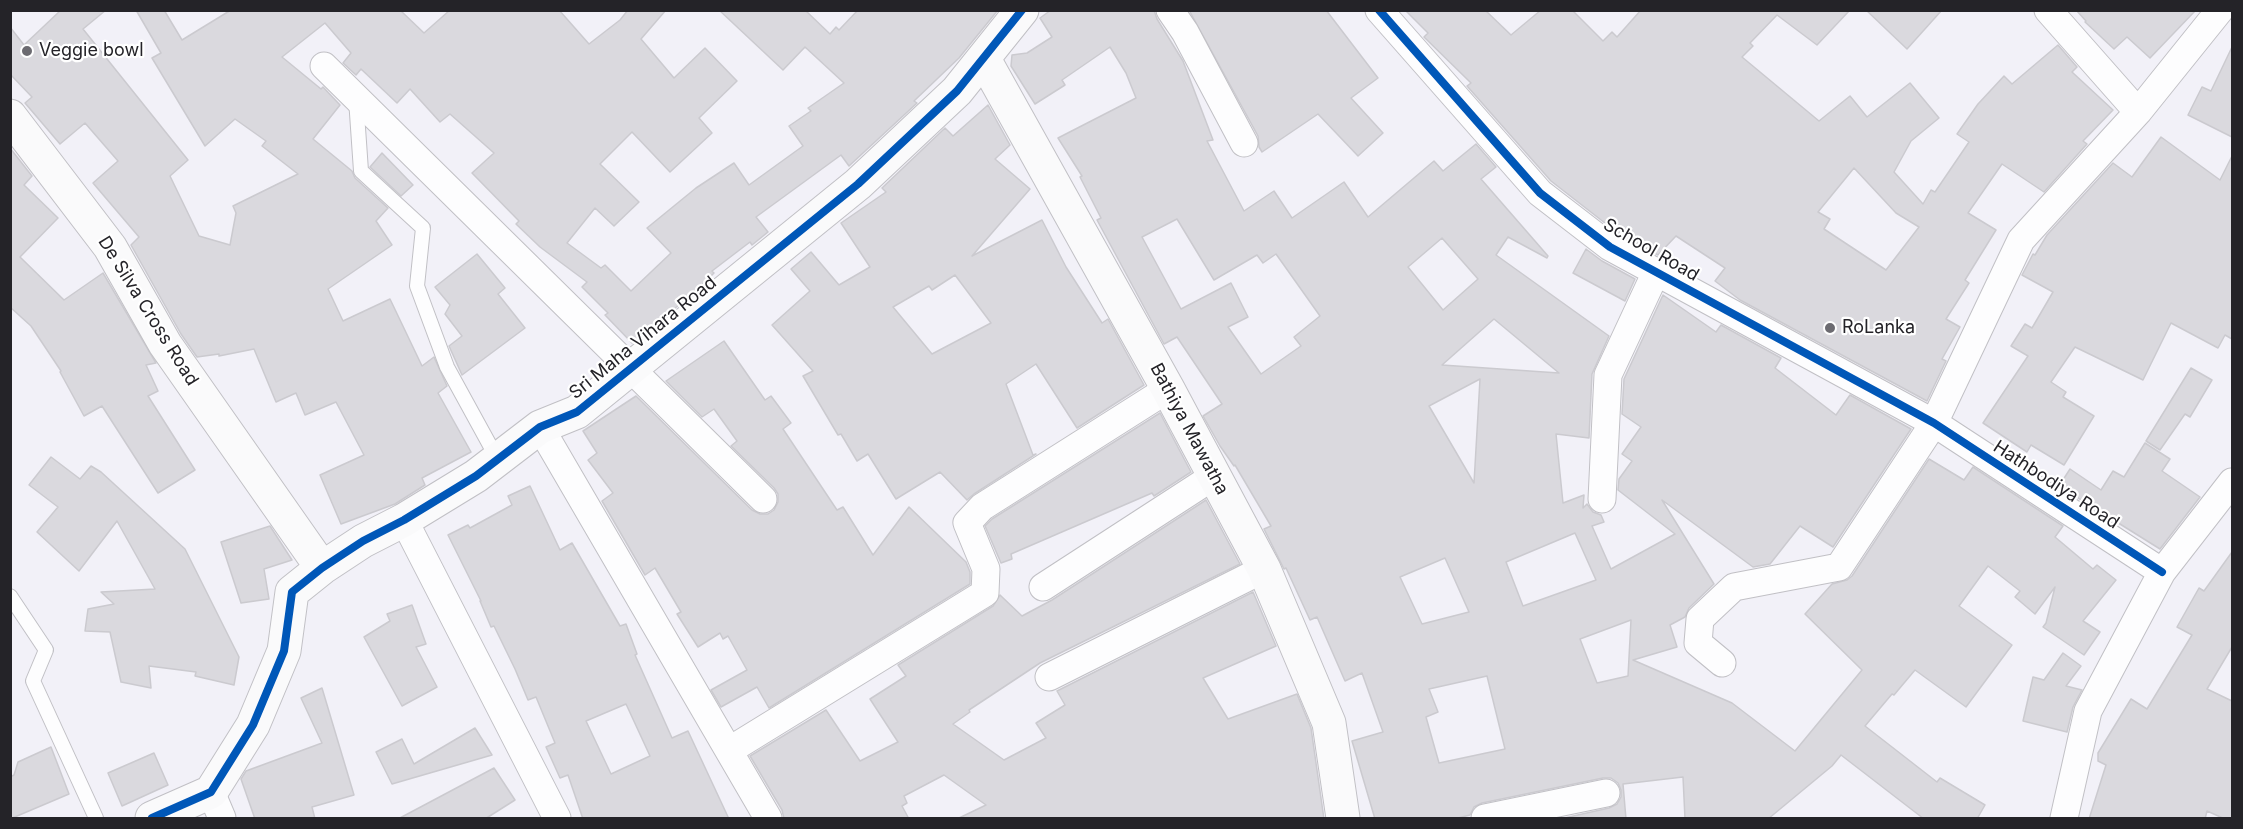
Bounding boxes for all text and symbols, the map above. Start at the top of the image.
place label: Veggie bowl [39,40,144,62]
marker: Veggie bowl [20,44,34,58]
street label: School Road [1599,214,1703,286]
street label: De Silva Cross Road [93,232,203,390]
street label: Sri Maha Vihara Road [565,272,721,404]
place label: RoLanka [1842,317,1915,339]
marker: RoLanka [1823,321,1837,335]
street label: Bathiya Mawatha [1145,360,1233,498]
street label: Hathbodiya Road [1989,436,2123,534]

